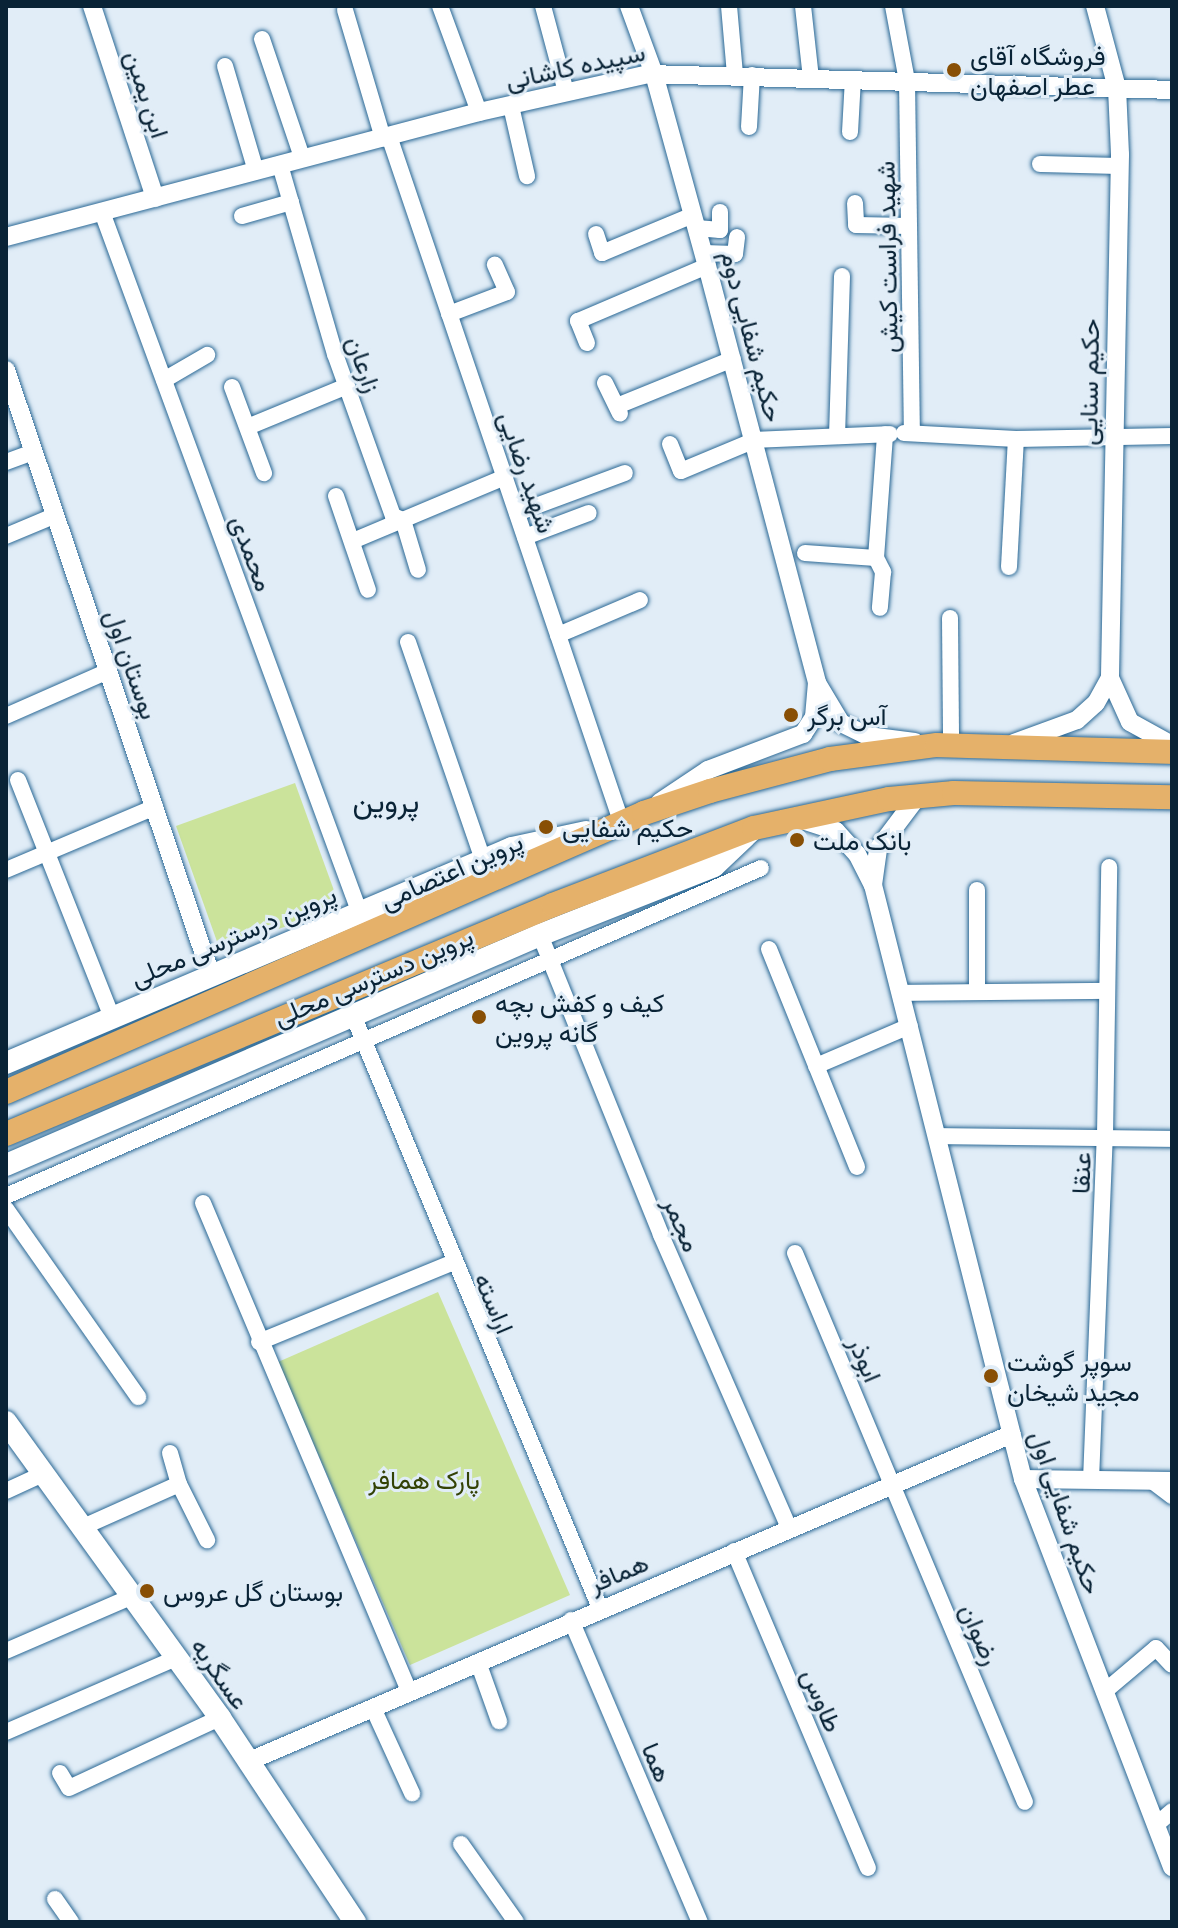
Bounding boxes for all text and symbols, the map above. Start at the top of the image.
street label: سپیده کاشانی [502,35,648,95]
place label: فروشگاه آقای عطر اصفهان [970,39,1106,100]
street label: ابن یمین [119,46,177,142]
marker: فروشگاه آقای عطر اصفهان [945,61,963,79]
street label: شهید فراست کیش [869,161,903,353]
street label: حکیم شفایی دوم [715,247,791,425]
street label: حکیم سنایی [1071,318,1105,446]
street label: زارعان [341,332,389,396]
street label: شهید رضایی [493,407,563,537]
street label: محمدی [225,511,281,595]
street label: بوستان اول [100,605,166,723]
place label: آس برگر [807,699,886,731]
marker: آس برگر [782,706,800,724]
district label: پروین [353,782,419,818]
place label: حکیم شفایی [562,811,693,843]
marker: حکیم شفایی [537,818,555,836]
place label: بانک ملت [813,824,911,856]
street label: پروین اعتصامی [375,825,527,915]
marker: بانک ملت [788,831,806,849]
street label: پروین درسترسی محلی [125,878,341,992]
street label: پروین دسترسی محلی [268,920,478,1032]
place label: کیف و کفش بچه گانه پروین [495,986,665,1048]
marker: کیف و کفش بچه گانه پروین [470,1008,488,1026]
street label: عنقا [1064,1151,1096,1195]
street label: مجمر [658,1192,708,1256]
street label: اراسته [468,1268,522,1338]
street label: ابوذر [843,1331,889,1387]
place label: سوپر گوشت مجید شیخان [1007,1345,1140,1406]
marker: سوپر گوشت مجید شیخان [982,1367,1000,1385]
street label: حکیم شفایی اول [1024,1426,1110,1598]
park label: پارک همافر [368,1463,480,1495]
street label: همافر [584,1546,652,1598]
place label: بوستان گل عروس [163,1575,343,1607]
marker: بوستان گل عروس [138,1582,156,1600]
street label: رضوان [954,1599,1008,1669]
street label: عسگریه [185,1631,257,1715]
street label: طاوس [796,1664,850,1736]
street label: هما [636,1738,680,1786]

